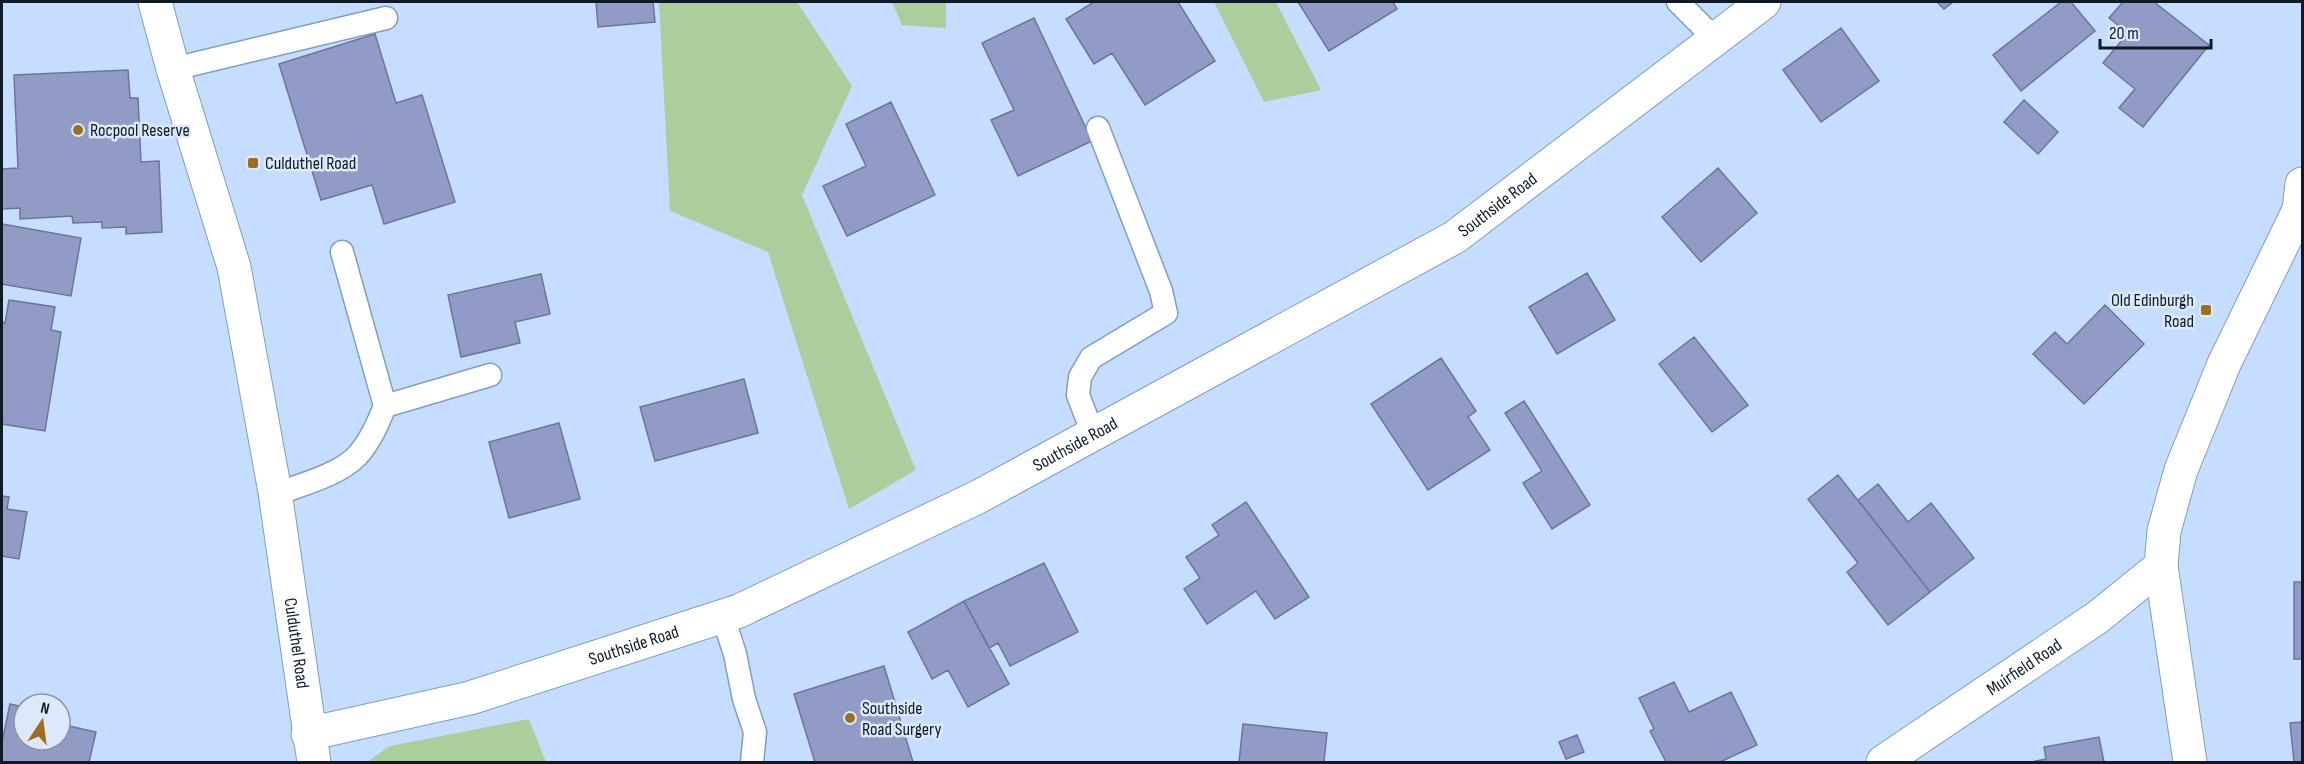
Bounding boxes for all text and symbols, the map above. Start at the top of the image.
scale bar [2100,12,2211,50]
text: 20 m [2109,23,2139,44]
place label: Rocpool Reserve [90,120,190,141]
marker: Rocpool Reserve [71,123,85,137]
place label: Culduthel Road [265,153,356,174]
marker: Culduthel Road [246,156,260,170]
street label: Southside Road [1454,168,1541,241]
place label: Old Edinburgh Road [2111,290,2194,332]
marker: Old Edinburgh Road [2199,303,2213,317]
street label: Southside Road [1029,413,1121,476]
street label: Culduthel Road [280,596,314,690]
street label: Southside Road [586,621,681,669]
street label: Muirfield Road [1982,634,2065,700]
north arrow [12,692,72,752]
place label: Southside Road Surgery [862,698,941,740]
text: N [39,699,51,719]
marker: Southside Road Surgery [843,711,857,725]

